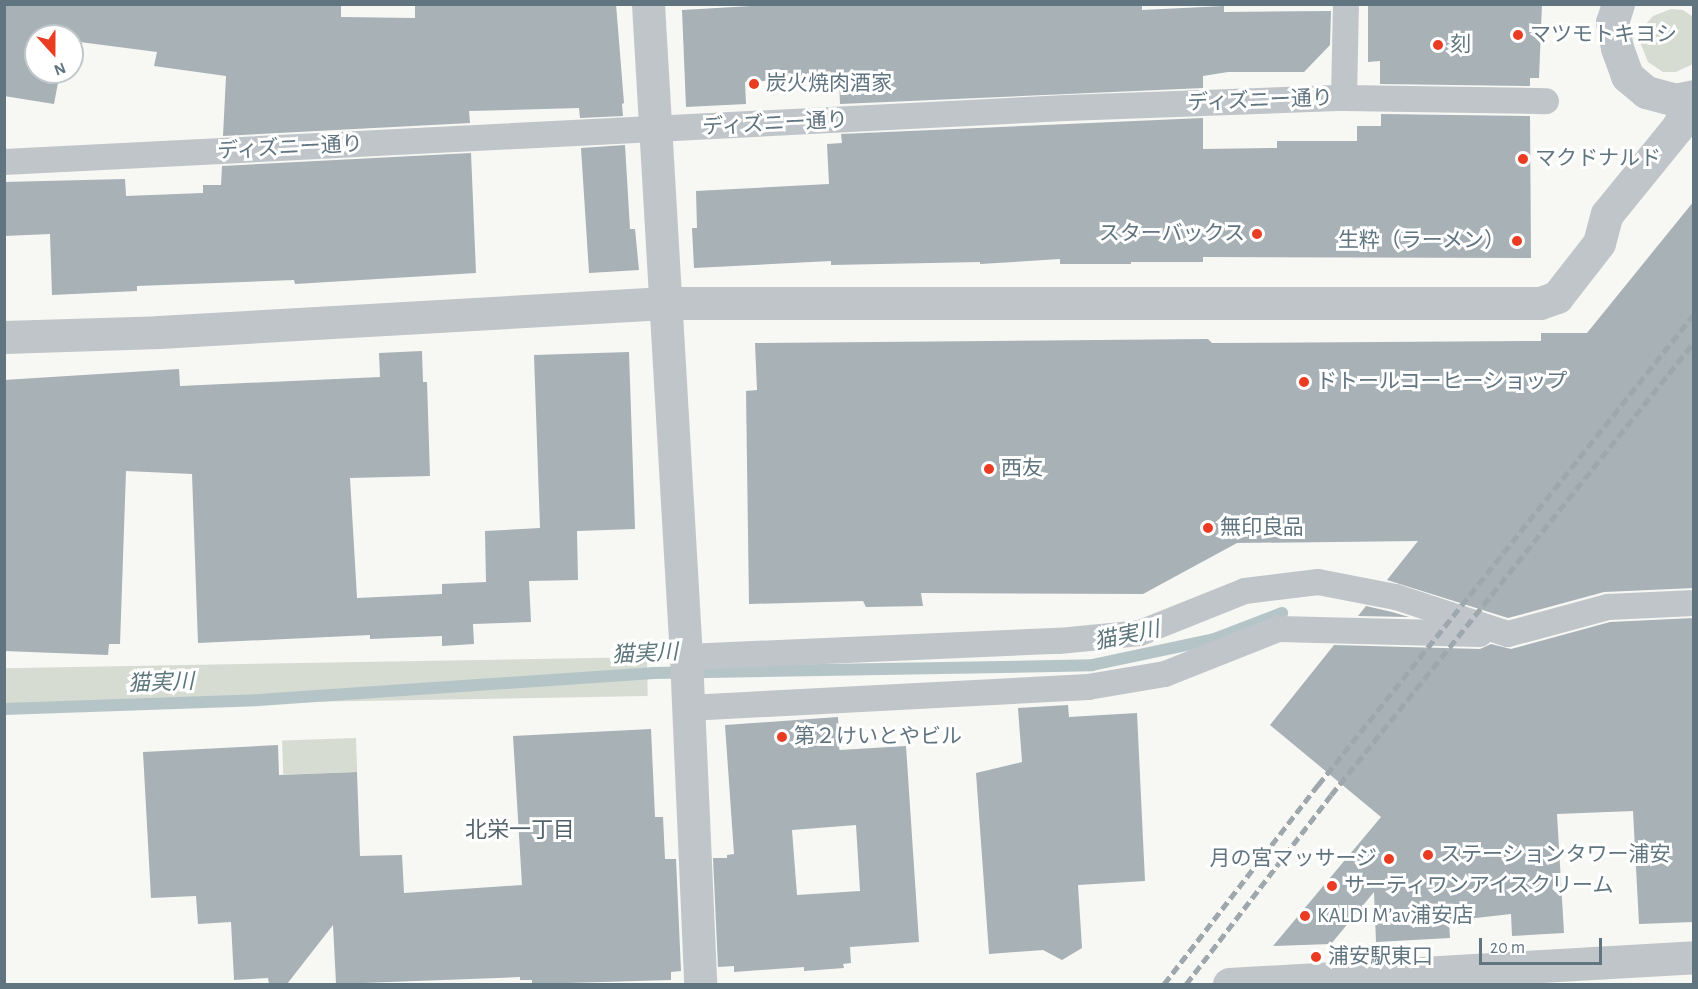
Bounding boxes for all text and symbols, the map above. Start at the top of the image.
place label: マツモトキヨシ [1530,22,1677,48]
north arrow [24,24,84,84]
marker: マツモトキヨシ [1511,28,1525,42]
place label: 刻 [1450,32,1471,58]
marker: 刻 [1431,38,1445,52]
text: N [52,59,68,78]
place label: 炭火焼肉酒家 [766,71,892,97]
marker: 炭火焼肉酒家 [747,77,761,91]
street label: ディズニー通り [1186,86,1334,116]
street label: ディズニー通り [701,108,849,140]
street label: ディズニー通り [216,132,364,164]
place label: マクドナルド [1535,146,1661,172]
marker: マクドナルド [1516,152,1530,166]
place label: スターバックス [1098,221,1245,247]
marker: スターバックス [1250,227,1264,241]
place label: 生粋（ラーメン） [1337,228,1505,254]
marker: 生粋（ラーメン） [1510,234,1524,248]
place label: ドトールコーヒーショップ [1316,369,1568,395]
marker: ドトールコーヒーショップ [1297,375,1311,389]
place label: 西友 [1001,456,1043,482]
marker: 西友 [982,462,996,476]
place label: 無印良品 [1220,515,1304,541]
marker: 無印良品 [1201,521,1215,535]
water label: 猫実川 [1092,616,1162,656]
water label: 猫実川 [611,639,679,669]
water label: 猫実川 [128,669,194,697]
place label: 第２けいとやビル [794,724,962,750]
marker: 第２けいとやビル [775,730,789,744]
district label: 北栄一丁目 [465,818,575,844]
place label: ステーションタワー浦安 [1440,842,1671,868]
place label: 月の宮マッサージ [1209,846,1377,872]
marker: ステーションタワー浦安 [1421,848,1435,862]
marker: 月の宮マッサージ [1382,852,1396,866]
place label: サーティワンアイスクリーム [1344,873,1617,899]
marker: サーティワンアイスクリーム [1325,879,1339,893]
place label: KALDI M’av浦安店 [1317,903,1473,929]
marker: KALDI M’av浦安店 [1298,909,1312,923]
scale bar [1482,926,1605,964]
text: 20 m [1490,939,1525,957]
place label: 浦安駅東口 [1328,944,1433,970]
marker: 浦安駅東口 [1309,950,1323,964]

